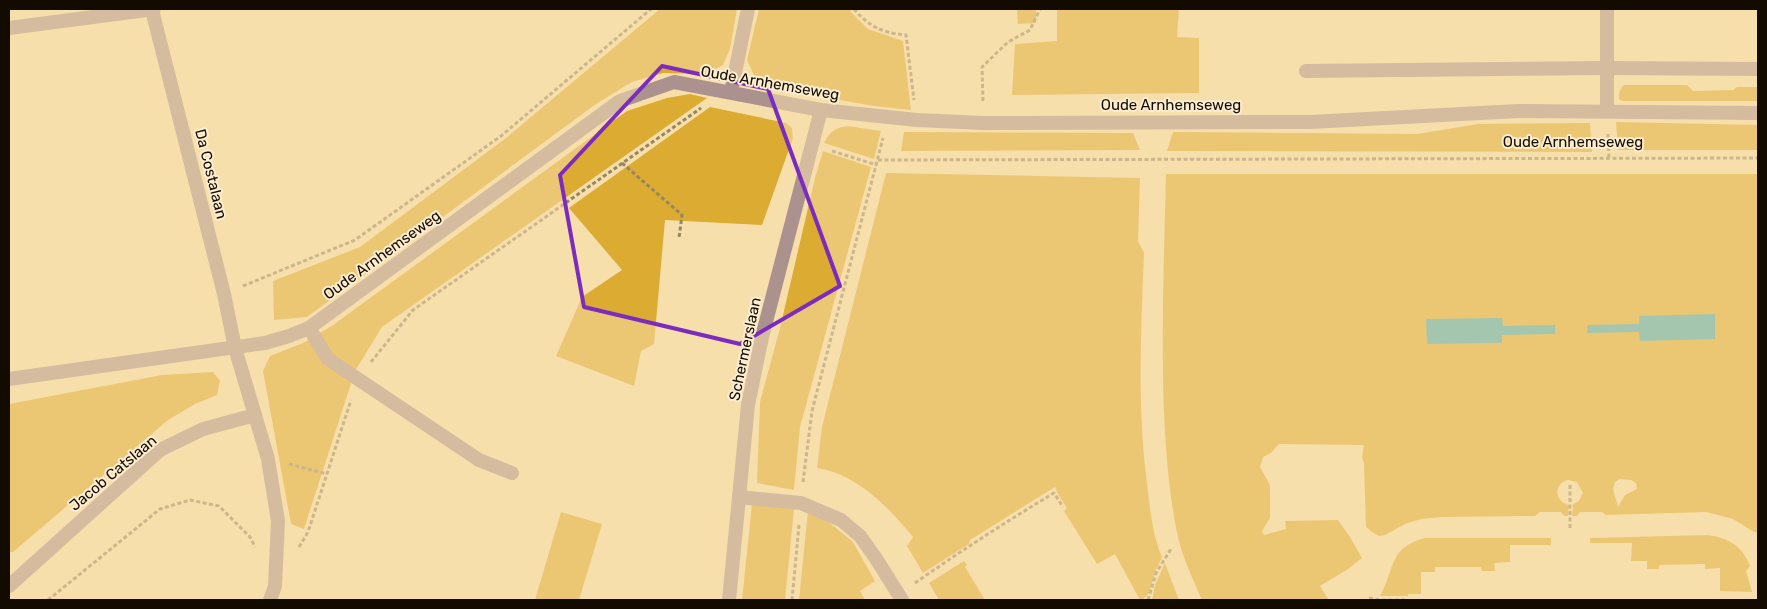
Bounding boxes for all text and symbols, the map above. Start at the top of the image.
street label: Oude Arnhemseweg [699,62,841,104]
street label: Oude Arnhemseweg [1101,96,1241,114]
street label: Da Costalaan [191,127,231,221]
street label: Oude Arnhemseweg [1503,133,1643,151]
street label: Oude Arnhemseweg [320,206,444,304]
street label: Schermerslaan [725,296,765,402]
street label: Jacob Catslaan [66,431,160,515]

